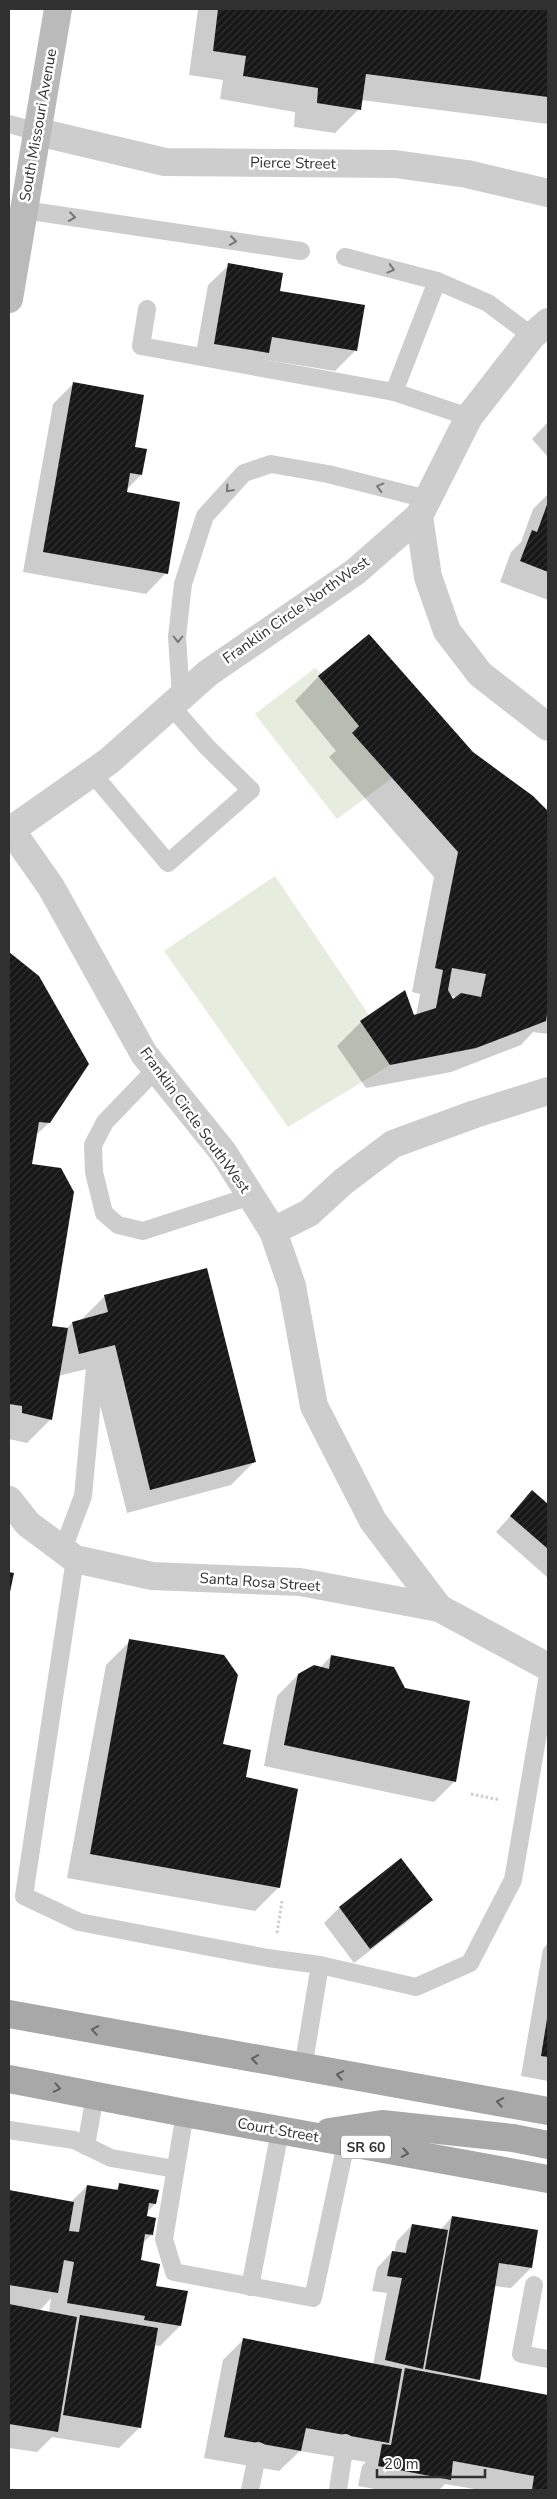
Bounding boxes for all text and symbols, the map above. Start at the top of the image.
street label: South Missouri Avenue [15,47,61,203]
street label: Pierce Street [250,152,337,174]
one-way arrow [68,211,76,222]
one-way arrow [229,235,237,246]
one-way arrow [387,264,395,274]
one-way arrow [375,482,384,493]
one-way arrow [226,484,235,493]
street label: Franklin Circle NorthWest [219,551,374,668]
one-way arrow [173,636,183,643]
street label: Franklin Circle SouthWest [135,1043,255,1197]
street label: Santa Rosa Street [199,1568,322,1596]
one-way arrow [90,2026,99,2036]
one-way arrow [250,2055,259,2065]
one-way arrow [336,2070,344,2080]
one-way arrow [52,2082,61,2093]
one-way arrow [496,2098,505,2108]
street label: Court Street [236,2113,321,2147]
road number: SR 60 [341,2136,391,2158]
one-way arrow [400,2148,409,2158]
scale bar [377,2446,484,2478]
text: 20 m [384,2454,419,2474]

